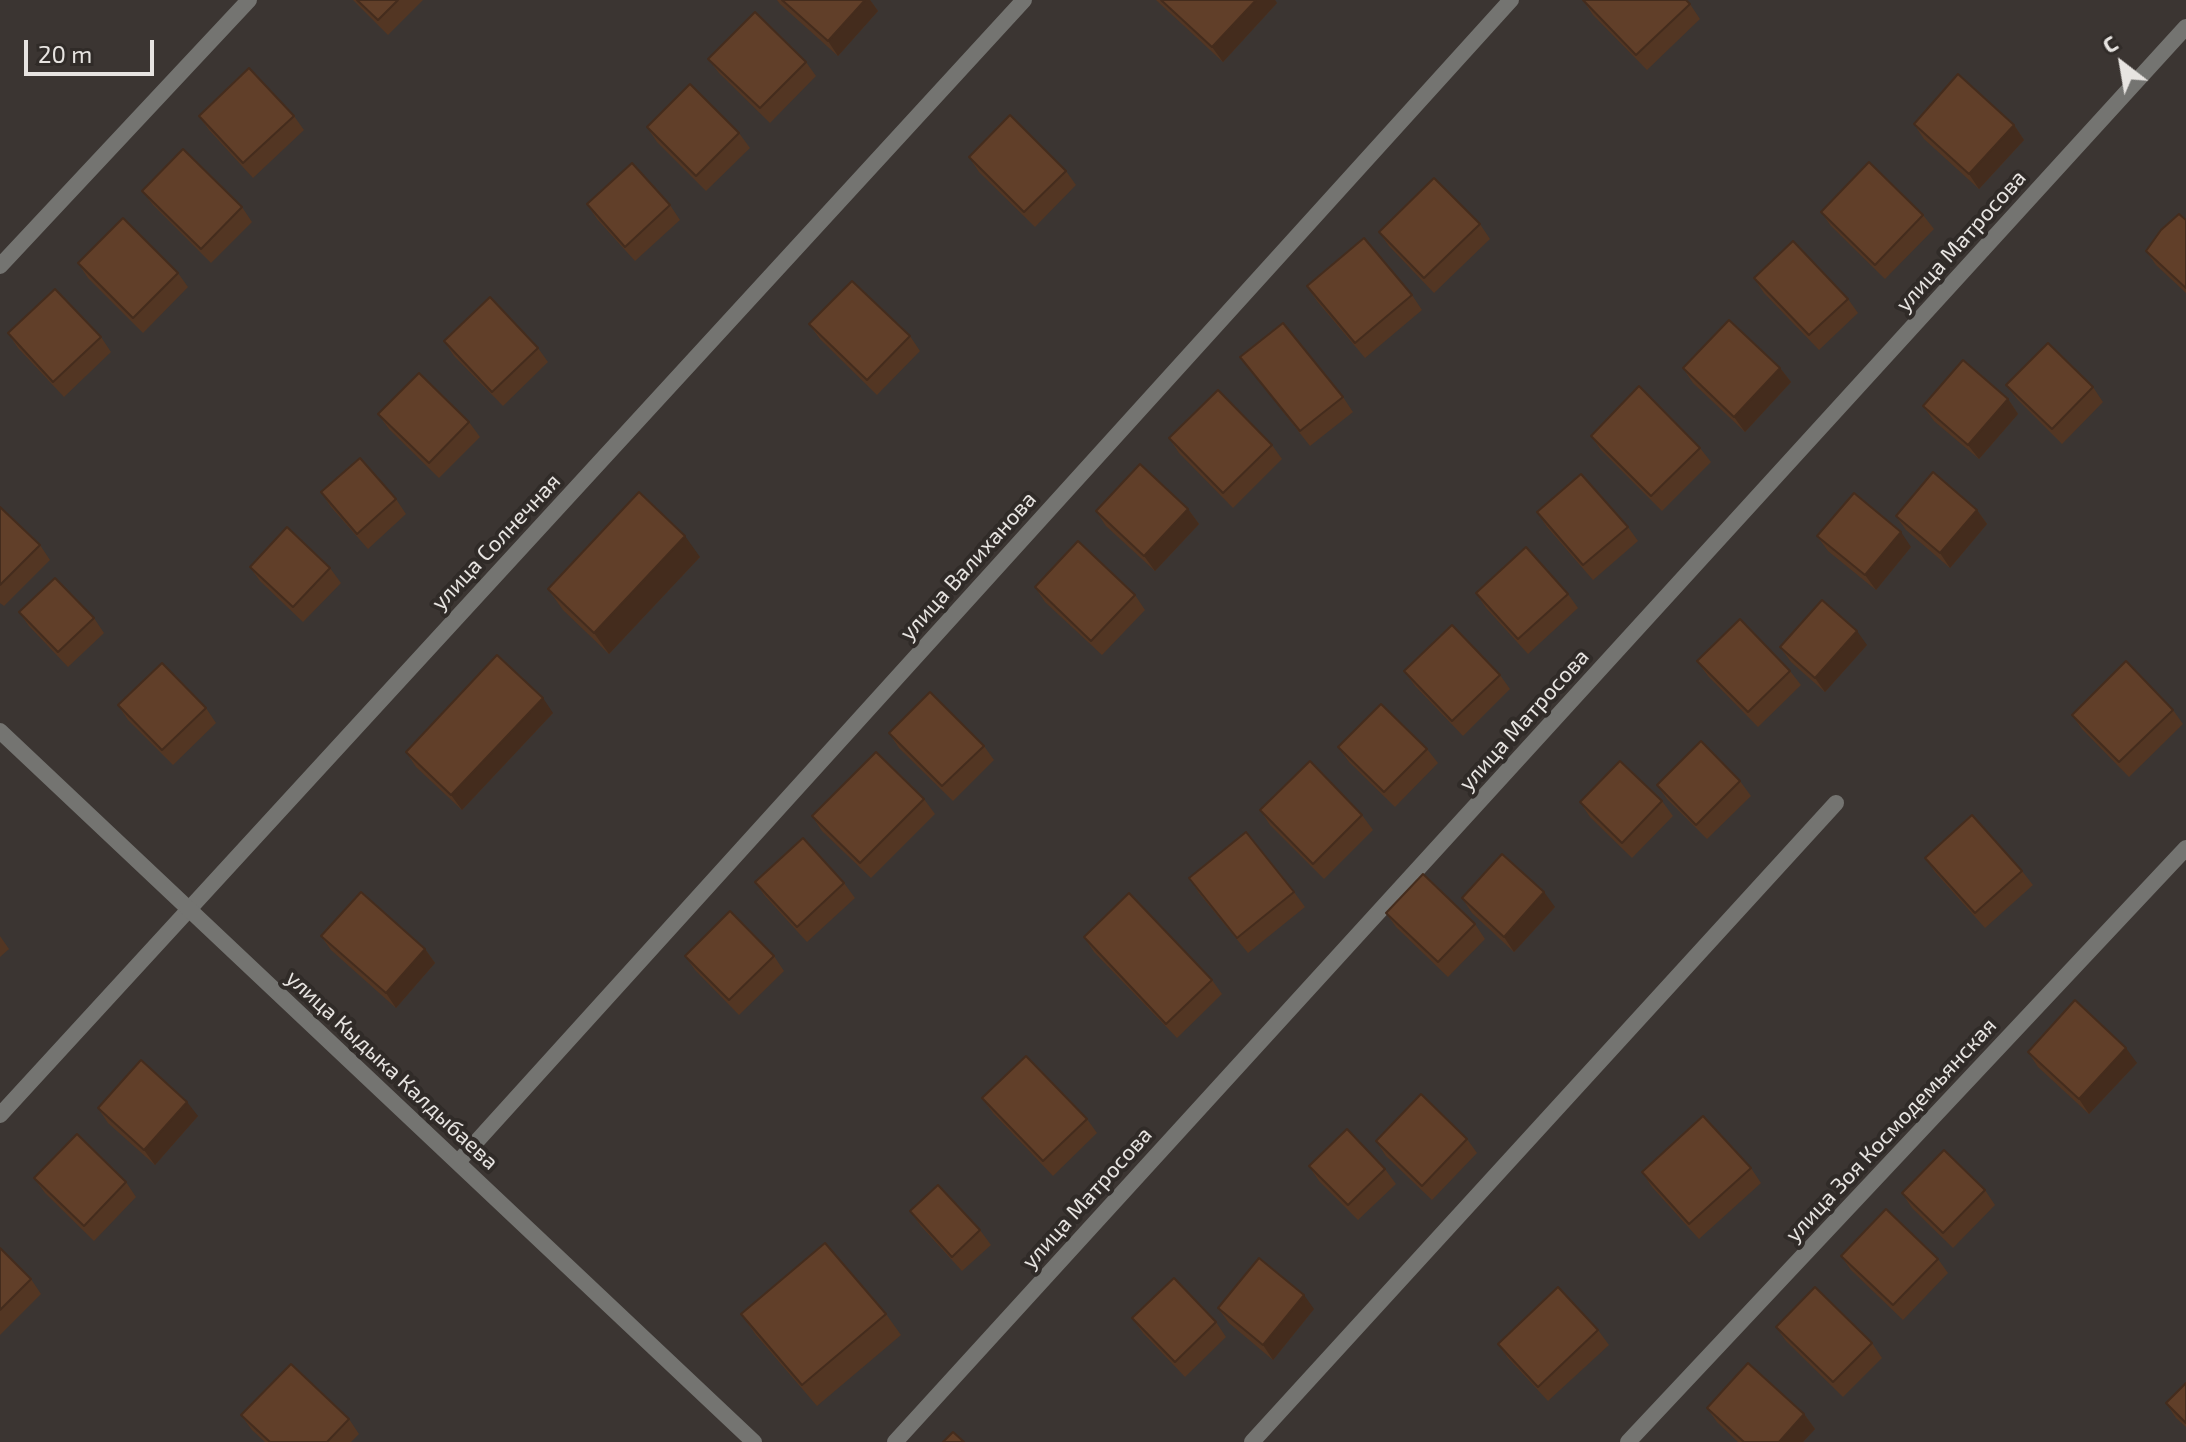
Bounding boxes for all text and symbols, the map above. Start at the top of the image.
scale bar [28,24,158,74]
north arrow [2082,24,2162,104]
text: С [2097,29,2122,58]
text: 20 m [38,39,92,68]
street label: улица Матросова [1890,165,2032,317]
street label: улица Солнечная [426,468,566,616]
street label: улица Валиханова [894,486,1042,646]
street label: улица Матросова [1453,644,1595,796]
street label: улица Кыдыка Калдыбаева [280,965,504,1175]
street label: улица Зоя Космодемьянская [1780,1012,2002,1248]
street label: улица Матросова [1016,1122,1158,1274]

